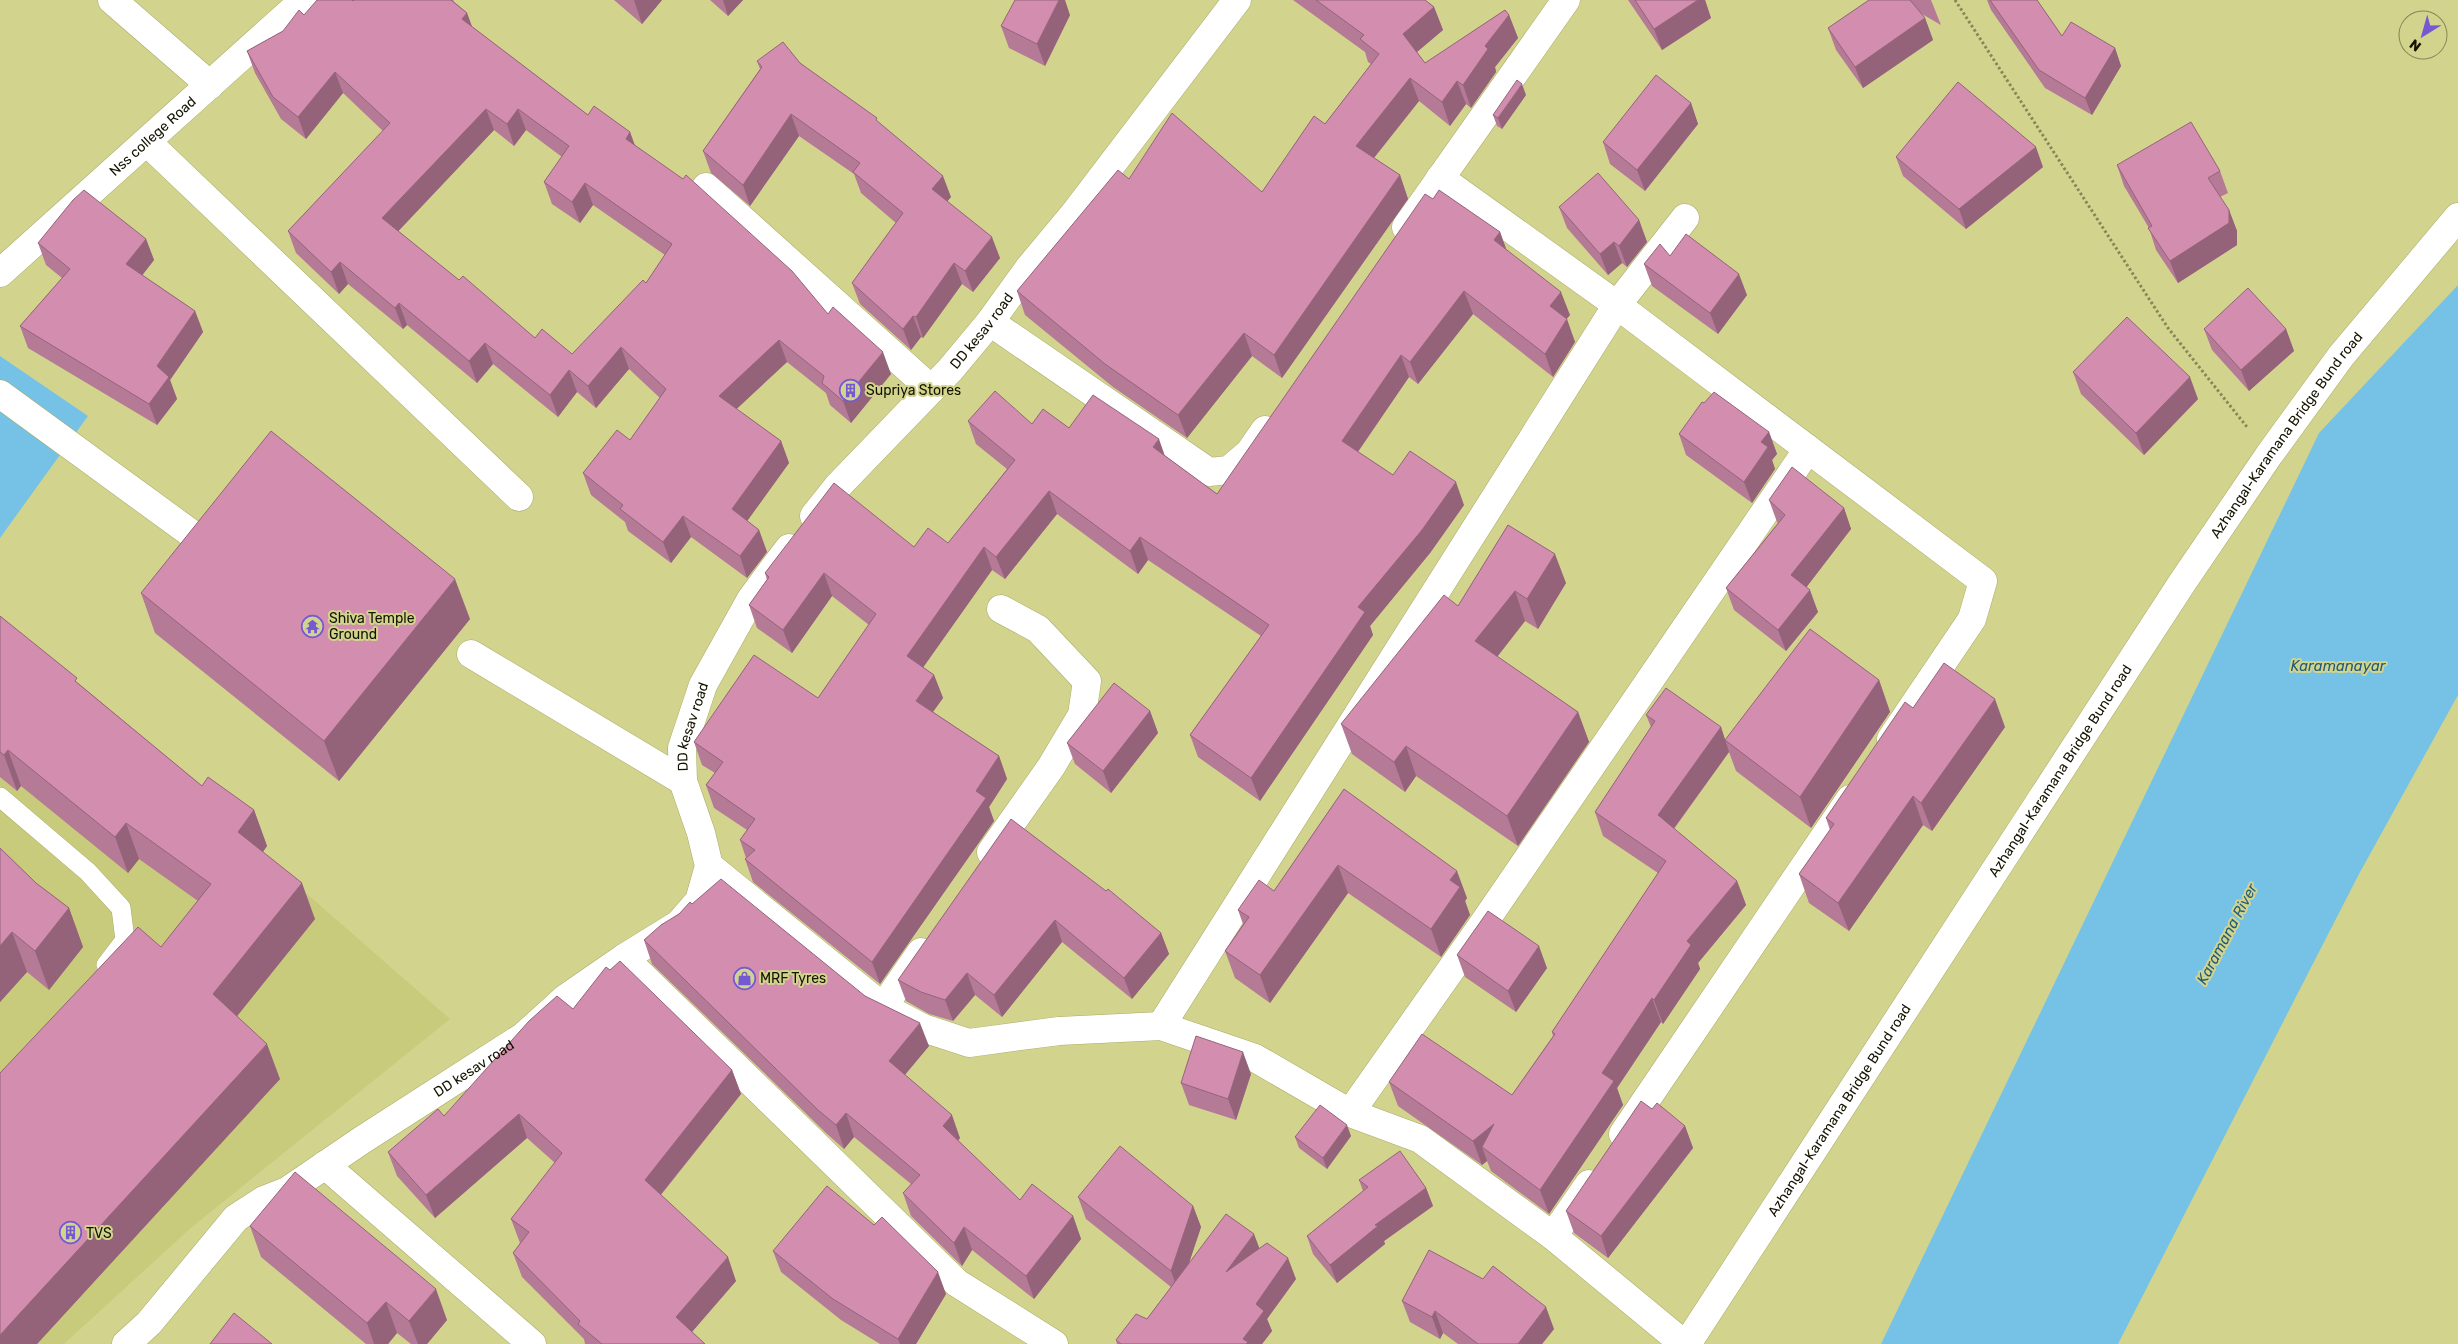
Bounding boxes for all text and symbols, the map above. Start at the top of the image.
north arrow [2398,10,2448,60]
text: N [2406,35,2425,55]
street label: Nss college Road [106,93,200,180]
street label: DD kesav road [947,290,1017,373]
street label: Azhangal-Karamana Bridge Bund road [2207,329,2366,542]
building icon: Supriya Stores [838,378,862,402]
place label: Supriya Stores [866,382,961,399]
place label: Shiva Temple Ground [329,610,415,643]
temple icon: Shiva Temple Ground [301,614,325,638]
water label: Karamanayar [2290,657,2387,675]
street label: Azhangal-Karamana Bridge Bund road [1985,662,2136,880]
street label: DD kesav road [674,680,712,772]
water label: Karamana River [2193,879,2262,987]
shop icon: MRF Tyres [732,966,756,990]
place label: MRF Tyres [760,970,826,987]
street label: Azhangal-Karamana Bridge Bund road [1764,1001,1915,1220]
street label: DD kesav road [431,1037,517,1101]
building icon: TVS [58,1221,82,1245]
place label: TVS [86,1225,112,1242]

